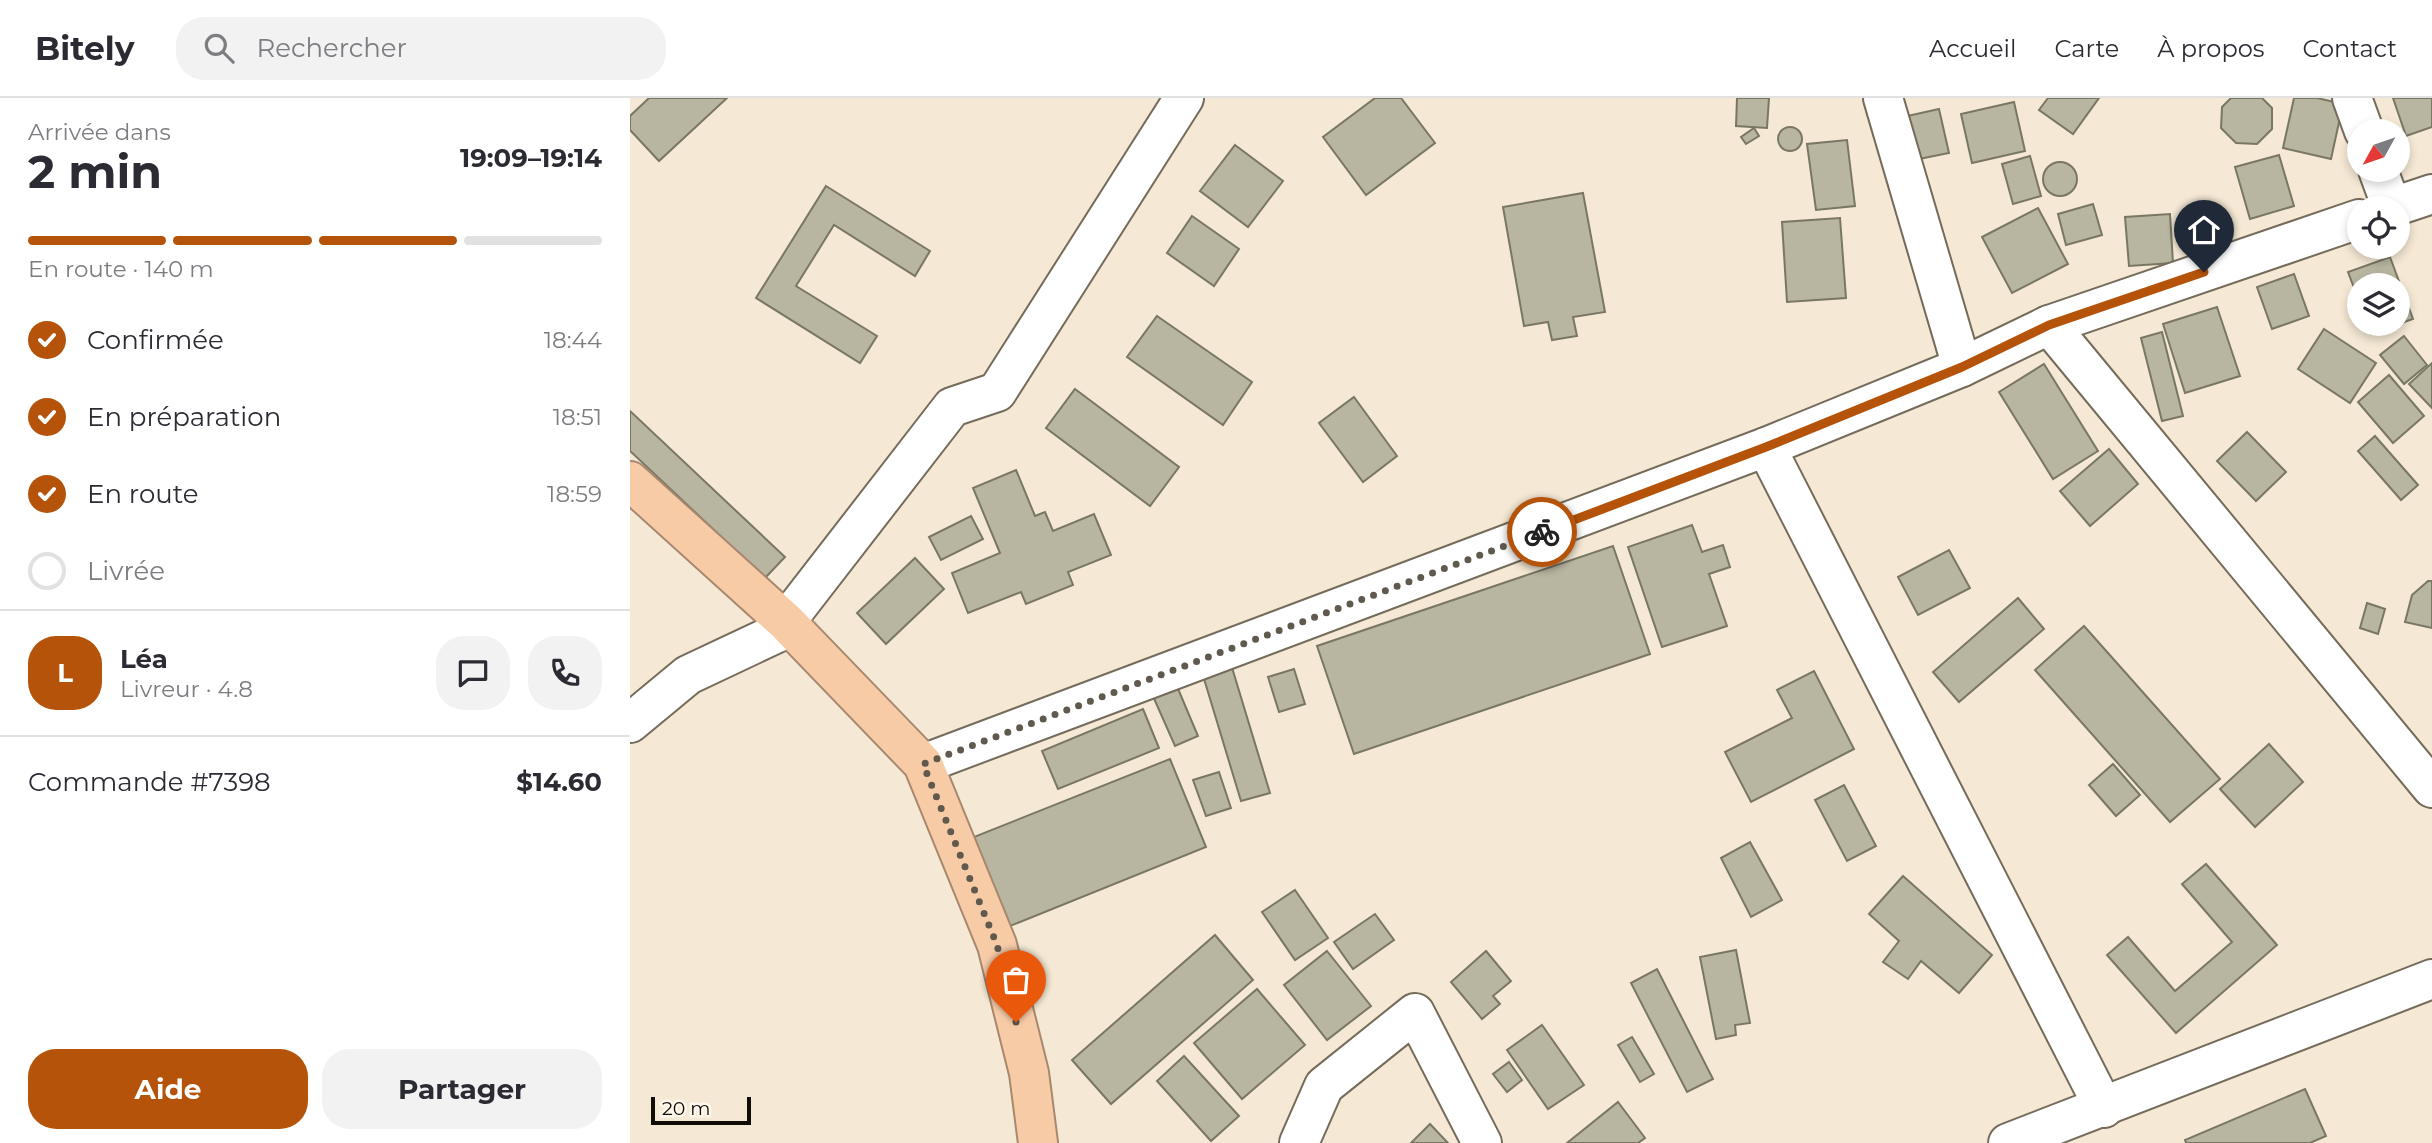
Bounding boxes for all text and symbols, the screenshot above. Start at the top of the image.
search box [176,17,666,80]
text: Bitely [35,28,134,68]
icon: search [200,29,238,67]
text: Rechercher [256,32,407,64]
text: Accueil [1929,34,2016,63]
text: Carte [2054,34,2119,63]
text: À propos [2157,34,2264,63]
text: Contact [2302,34,2397,63]
text: Arrivée dans [28,118,171,146]
north arrow [2347,119,2410,182]
map controls [2347,119,2410,336]
text: 19:09–19:14 [460,142,602,174]
text: 2 min [28,143,162,200]
button: locate [2347,196,2410,259]
pin [2174,200,2234,272]
icon: home [2185,211,2223,249]
text: En route · 140 m [28,255,214,283]
button: layers [2347,273,2410,336]
icon: check [28,321,66,359]
text: Confirmée [87,324,224,356]
text: 18:44 [544,326,602,354]
icon: check [28,398,66,436]
text: En préparation [87,401,281,433]
text: 18:51 [553,403,602,431]
icon: check [28,475,66,513]
text: En route [87,478,198,510]
text: 18:59 [547,480,602,508]
courier [1507,497,1577,567]
icon: bike [1523,513,1561,551]
text: Livrée [87,555,165,587]
button: chat [436,636,510,710]
button: phone [528,636,602,710]
text: Léa [120,643,168,675]
text: L [57,657,73,689]
text: Livreur · 4.8 [120,675,253,703]
text: Commande #7398 [28,766,271,798]
text: $14.60 [516,766,602,798]
pin [986,950,1046,1022]
icon: bag [997,961,1035,999]
button: Aide [28,1049,308,1129]
button: Partager [322,1049,602,1129]
scale bar [651,1094,751,1126]
text: 20 m [662,1097,710,1120]

